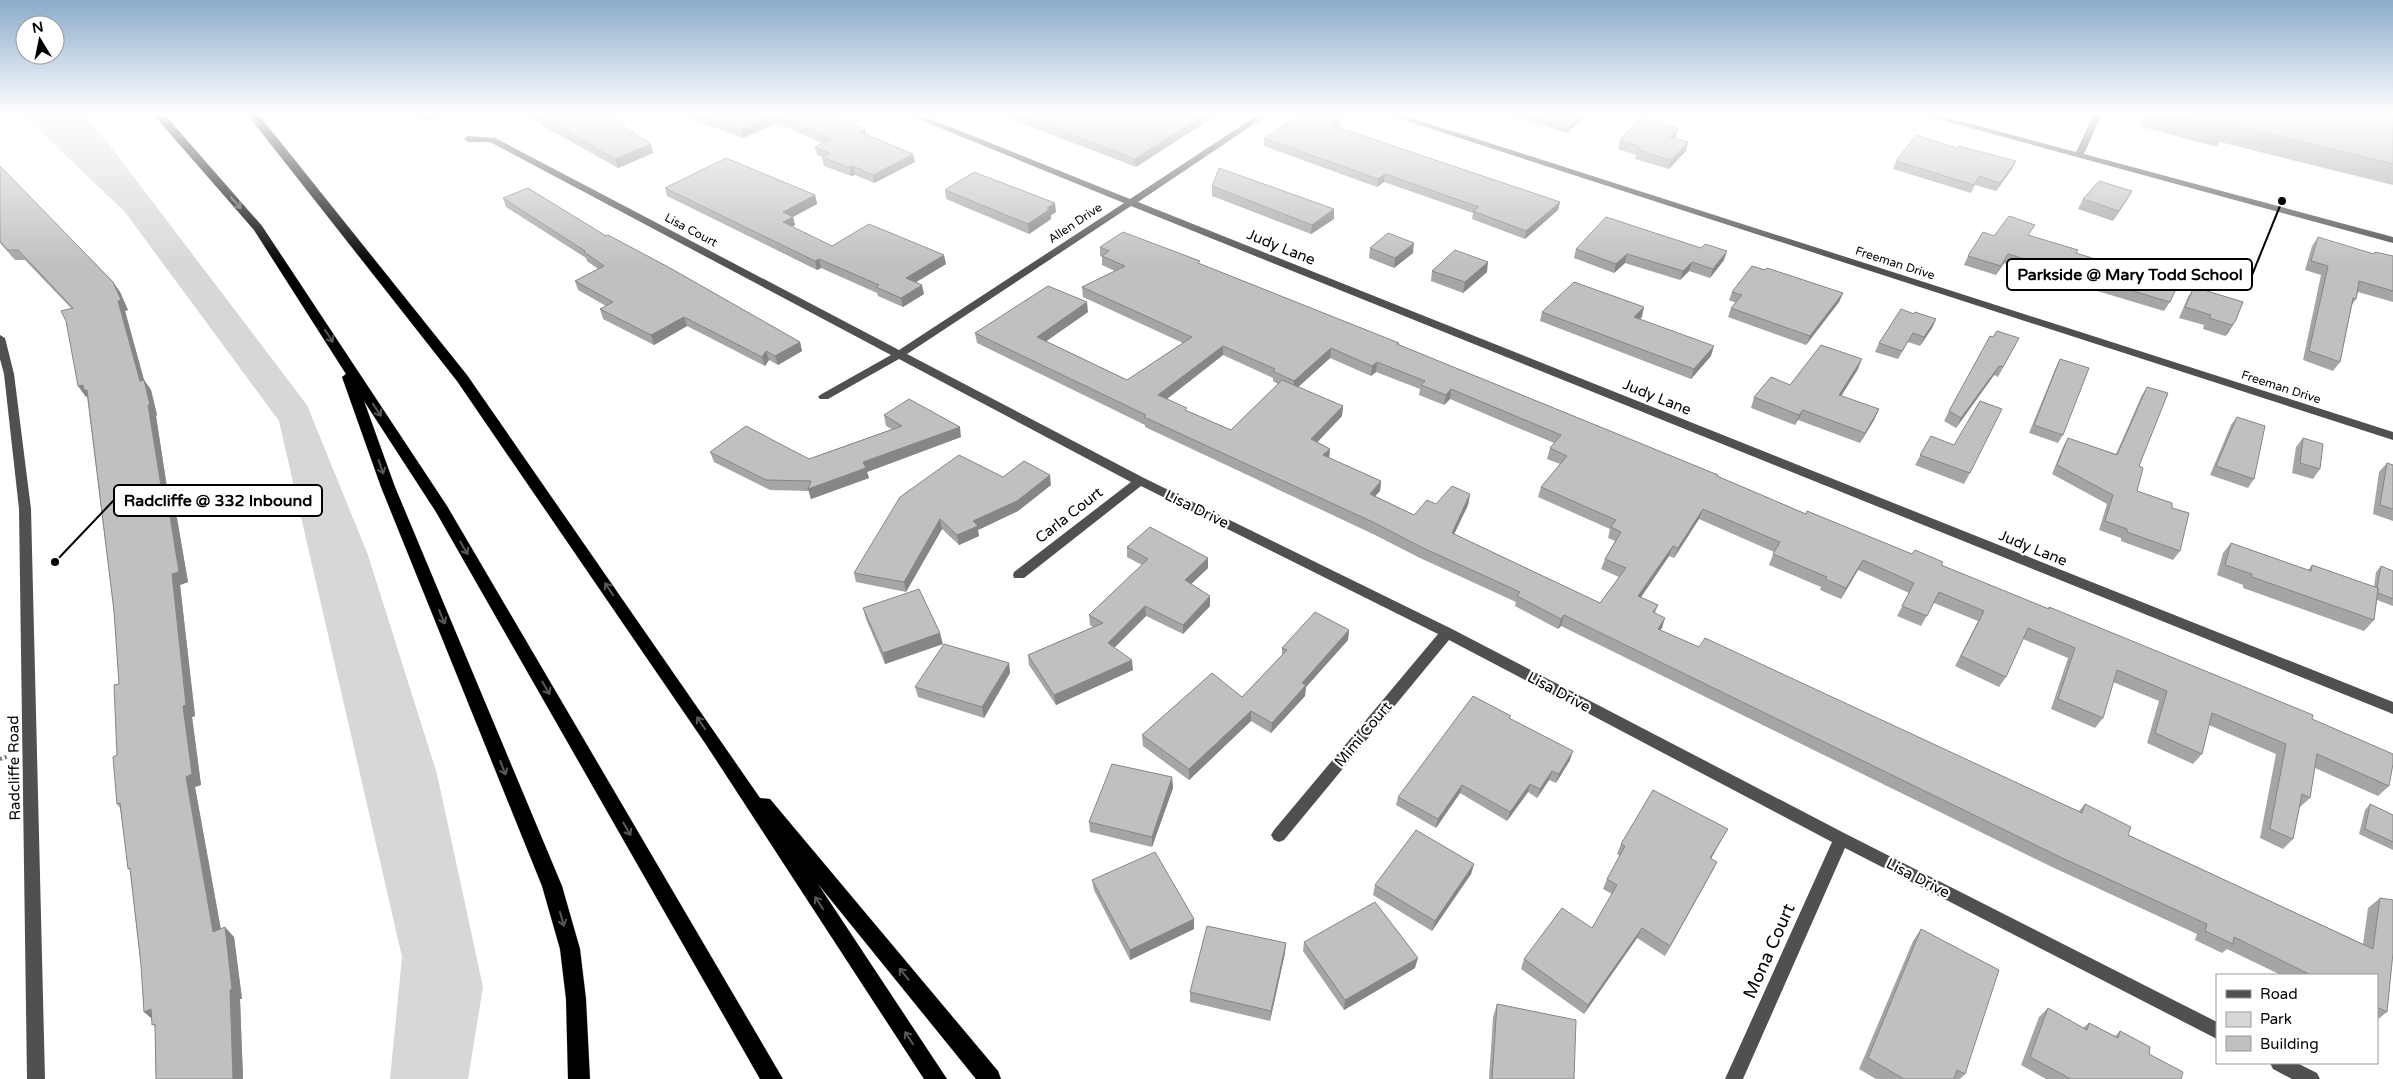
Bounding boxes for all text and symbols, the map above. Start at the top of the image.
north arrow [15,15,65,65]
text: N [31,18,45,37]
one-way arrow [231,197,242,210]
street label: Allen Drive [1046,200,1105,246]
street label: Lisa Court [662,210,720,250]
street label: Judy Lane [1244,225,1318,269]
street label: Freeman Drive [1854,244,1937,283]
callout: Parkside @ Mary Todd School [2007,259,2252,290]
text: Parkside @ Mary Todd School [2017,265,2243,285]
one-way arrow [325,329,335,343]
street label: Freeman Drive [2240,368,2323,407]
street label: Judy Lane [1620,375,1694,419]
one-way arrow [373,403,383,417]
one-way arrow [377,458,386,474]
street label: Carla Court [1032,483,1106,547]
callout: Radcliffe @ 332 Inbound [114,485,322,516]
street label: Lisa Drive [1162,486,1232,532]
text: Radcliffe @ 332 Inbound [124,491,312,511]
street label: Judy Lane [1996,526,2070,570]
one-way arrow [459,540,469,555]
one-way arrow [604,582,614,596]
one-way arrow [437,609,447,624]
street label: Lisa Drive [1524,668,1594,716]
one-way arrow [541,681,551,695]
street label: Mimi Court [1331,698,1396,770]
street label: Radcliffe Road [4,715,24,821]
one-way arrow [696,717,706,731]
one-way arrow [499,760,509,775]
one-way arrow [623,821,633,835]
street label: Lisa Drive [1883,854,1953,902]
one-way arrow [814,896,824,910]
street label: Mona Court [1738,900,1800,1002]
one-way arrow [557,911,567,927]
one-way arrow [898,967,909,980]
legend [2216,974,2378,1064]
text: Road [2260,985,2298,1003]
text: Park [2260,1010,2292,1028]
one-way arrow [904,1032,914,1046]
text: Building [2260,1035,2319,1053]

